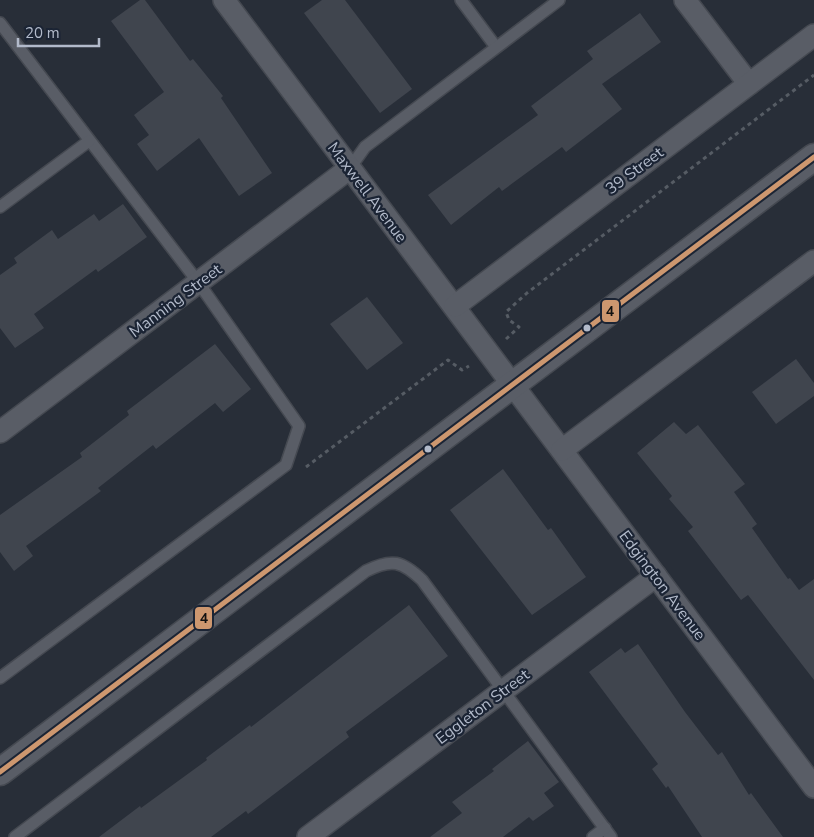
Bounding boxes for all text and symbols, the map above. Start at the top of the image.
scale bar [18,15,99,47]
text: 20 m [25,23,60,43]
street label: Maxwell Avenue [322,138,412,247]
street label: 39 Street [601,142,668,200]
street label: Manning Street [125,259,227,343]
line badge: 4 [601,299,620,323]
text: 4 [606,302,615,321]
unlabelled marker [582,323,592,333]
unlabelled marker [423,444,433,454]
street label: Edgington Avenue [614,526,711,645]
line badge: 4 [194,606,213,630]
text: 4 [200,609,209,628]
street label: Eggleton Street [431,664,534,749]

